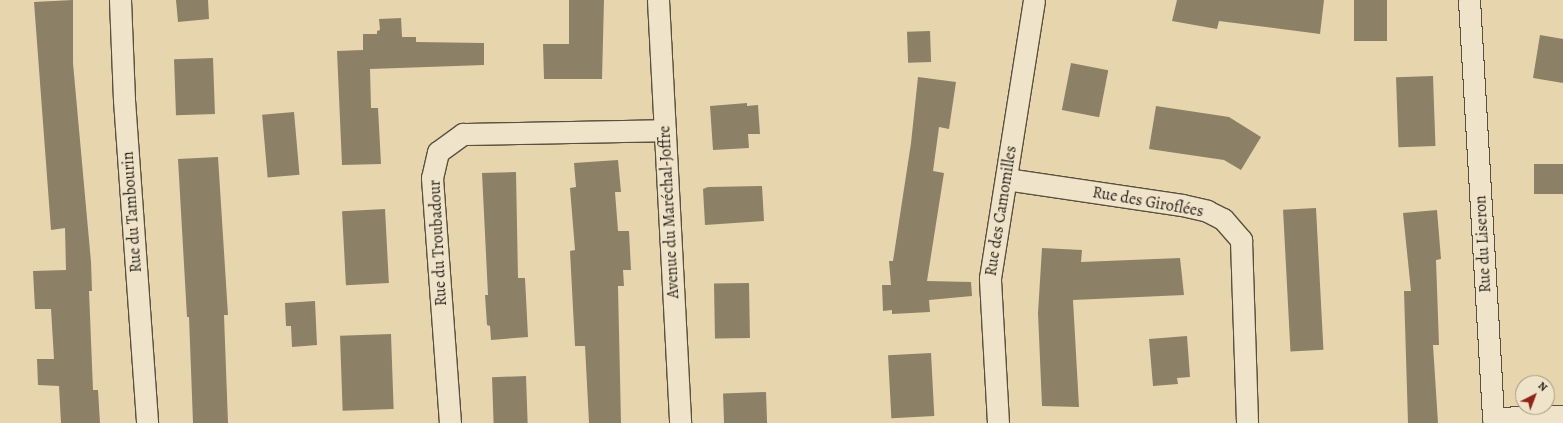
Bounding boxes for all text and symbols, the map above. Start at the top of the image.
street label: Avenue du Maréchal-Joffre [655,125,683,299]
street label: Rue des Camomilles [981,144,1021,278]
street label: Rue du Tambourin [118,151,146,273]
street label: Rue du Troubadour [425,179,451,307]
street label: Rue des Giroflées [1091,183,1205,221]
street label: Rue du Liseron [1471,195,1495,293]
north arrow [1515,375,1555,415]
text: N [1535,378,1551,395]

